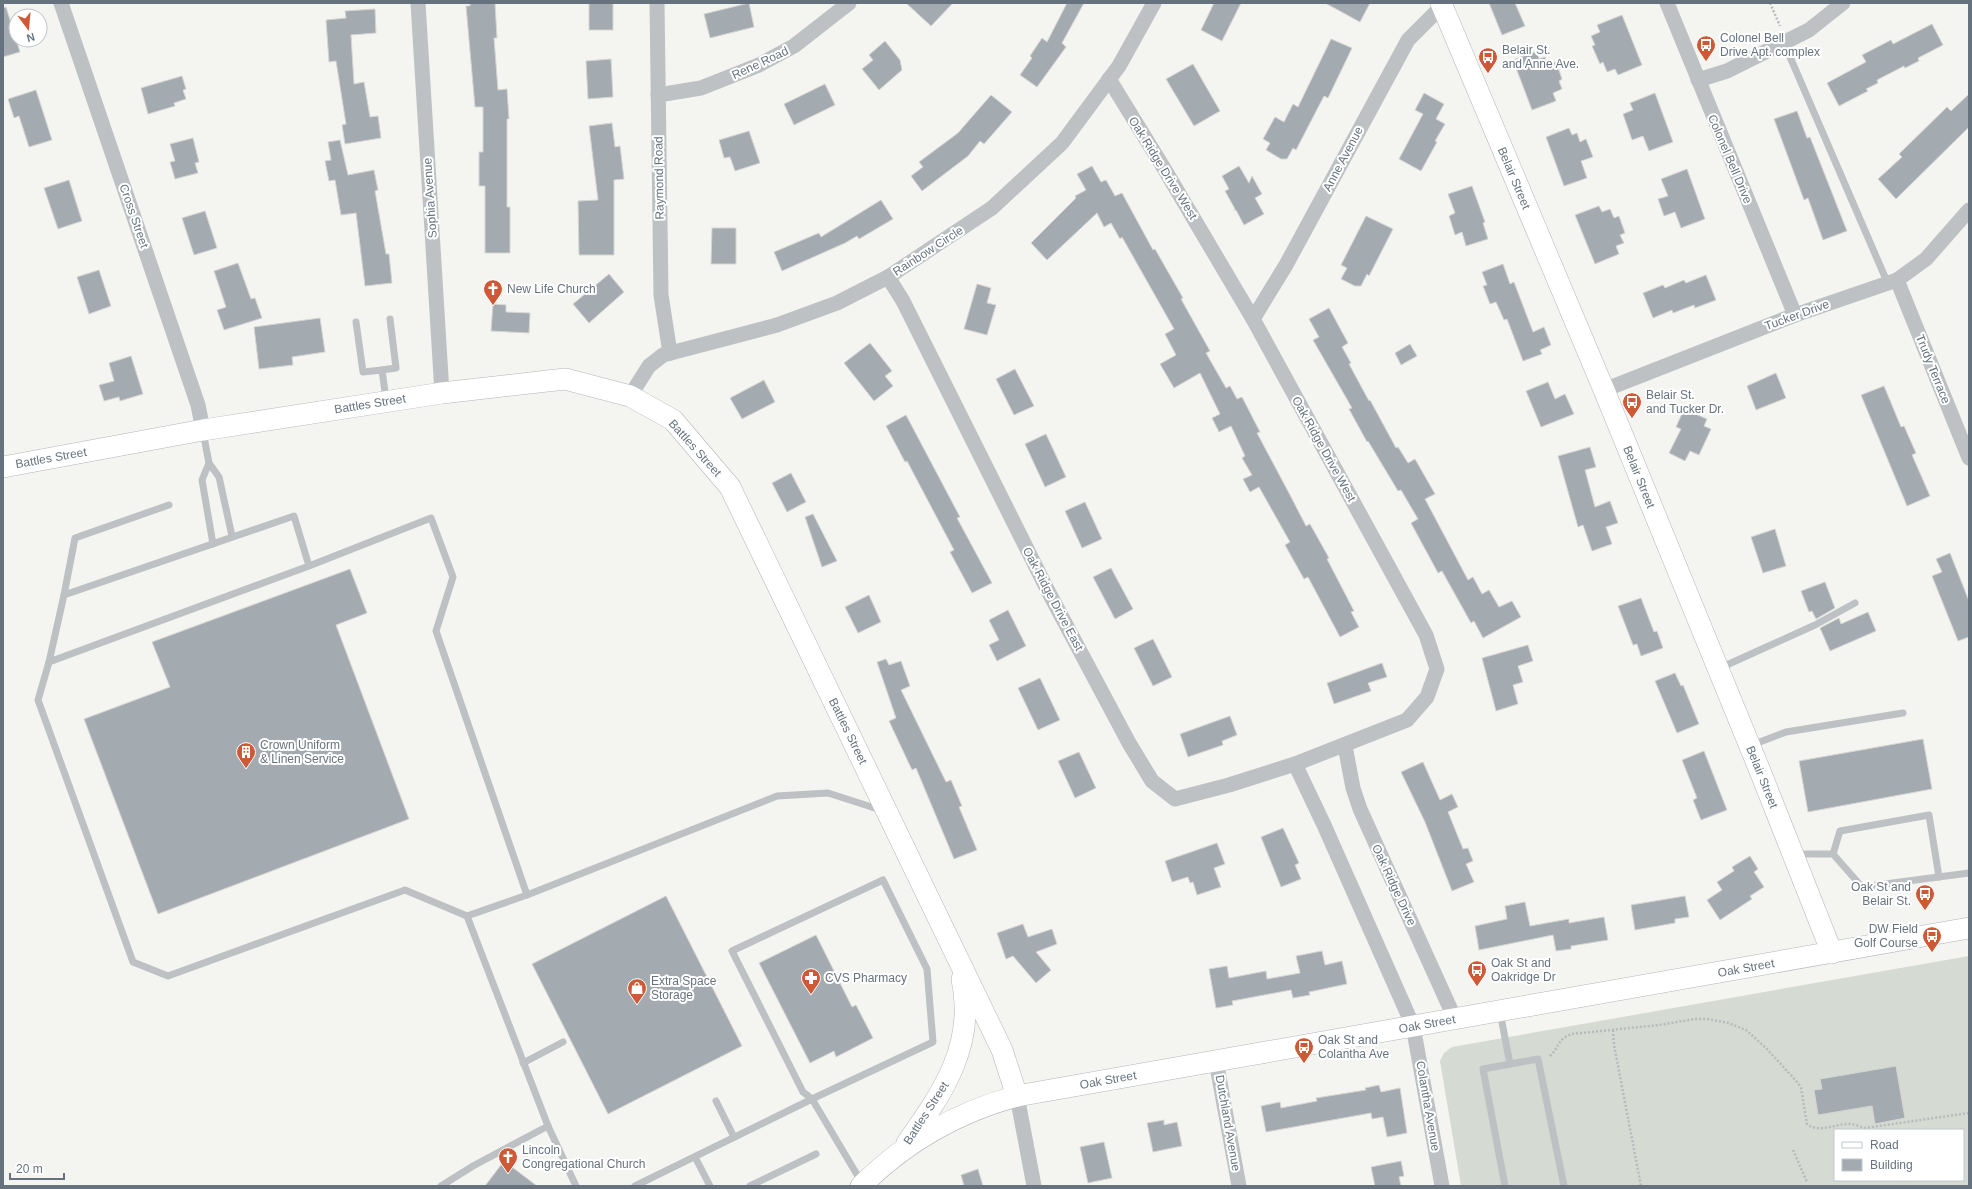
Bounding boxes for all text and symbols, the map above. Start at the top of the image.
north arrow [8,8,48,48]
text: N [25,31,36,44]
place label: Colonel Bell Drive Apt. complex [1720,31,1820,59]
bus stop icon: Colonel Bell Drive Apt. complex [1695,34,1717,62]
place label: Belair St. and Anne Ave. [1502,43,1579,71]
street label: Rene Road [730,44,790,82]
bus stop icon: Belair St. and Anne Ave. [1477,46,1499,74]
street label: Colonel Bell Drive [1705,112,1755,206]
street label: Oak Ridge Drive West [1126,114,1201,223]
street label: Anne Avenue [1320,124,1366,194]
street label: Raymond Road [651,136,667,220]
street label: Belair Street [1495,145,1534,212]
street label: Sophia Avenue [420,157,440,239]
street label: Cross Street [117,182,152,250]
street label: Rainbow Circle [890,223,966,279]
church icon: New Life Church [482,278,504,306]
place label: New Life Church [507,282,596,296]
street label: Tucker Drive [1763,297,1831,333]
street label: Trudy Terrace [1913,332,1953,406]
place label: Belair St. and Tucker Dr. [1646,388,1724,416]
street label: Battles Street [333,391,407,417]
bus stop icon: Belair St. and Tucker Dr. [1621,391,1643,419]
street label: Oak Ridge Drive West [1289,394,1359,505]
street label: Battles Street [666,417,725,480]
street label: Belair Street [1620,444,1658,511]
street label: Battles Street [14,445,88,471]
street label: Oak Ridge Drive East [1020,545,1087,654]
street label: Battles Street [826,696,870,767]
place label: Crown Uniform & Linen Service [260,738,344,766]
building icon: Crown Uniform & Linen Service [235,741,257,769]
street label: Belair Street [1743,744,1781,811]
street label: Oak Ridge Drive [1369,842,1419,928]
place label: Oak St and Belair St. [1851,880,1911,908]
bus stop icon: Oak St and Belair St. [1914,883,1936,911]
place label: DW Field Golf Course [1854,922,1918,950]
bus stop icon: DW Field Golf Course [1921,925,1943,953]
place label: Oak St and Oakridge Dr [1491,956,1556,984]
street label: Oak Street [1717,956,1776,980]
bus stop icon: Oak St and Oakridge Dr [1466,959,1488,987]
pharmacy icon: CVS Pharmacy [800,967,822,995]
place label: CVS Pharmacy [825,971,907,985]
place label: Extra Space Storage [651,974,717,1002]
shop icon: Extra Space Storage [626,977,648,1005]
street label: Oak Street [1398,1012,1457,1036]
place label: Oak St and Colantha Ave [1318,1033,1389,1061]
bus stop icon: Oak St and Colantha Ave [1293,1036,1315,1064]
street label: Colantha Avenue [1413,1060,1443,1152]
street label: Oak Street [1079,1068,1138,1092]
street label: Dutchland Avenue [1213,1074,1243,1172]
street label: Battles Street [901,1078,952,1147]
legend [1834,1129,1964,1181]
text: Road [1870,1138,1899,1152]
place label: Lincoln Congregational Church [522,1143,645,1171]
church icon: Lincoln Congregational Church [497,1146,519,1174]
scale bar [10,1155,64,1181]
text: Building [1870,1158,1913,1172]
text: 20 m [16,1162,43,1176]

